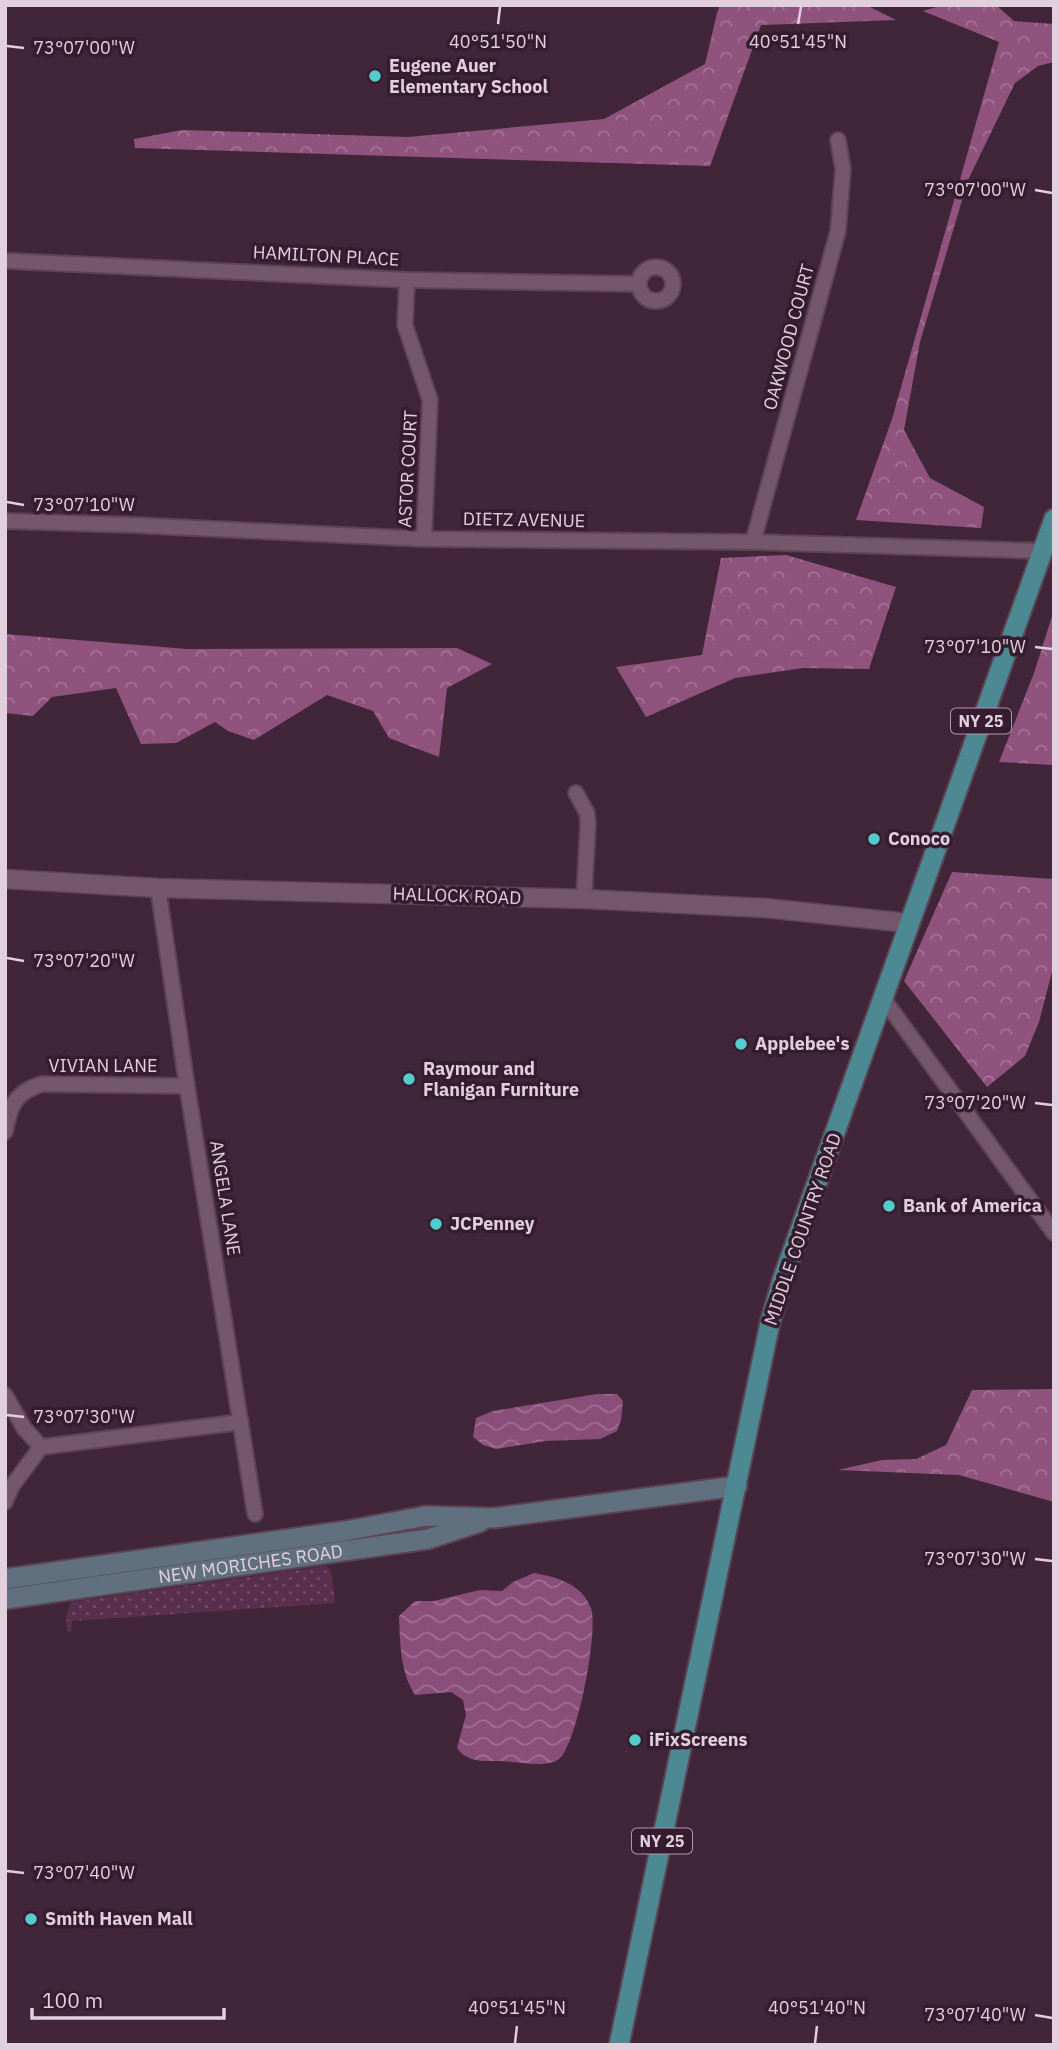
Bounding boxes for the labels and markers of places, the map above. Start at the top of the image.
place label: Eugene Auer Elementary School [389,54,548,98]
marker: Eugene Auer Elementary School [367,68,383,84]
place label: Conoco [888,827,950,850]
marker: Conoco [866,831,882,847]
place label: Applebee's [755,1032,850,1055]
marker: Applebee's [733,1036,749,1052]
place label: Raymour and Flanigan Furniture [423,1057,579,1101]
marker: Raymour and Flanigan Furniture [401,1071,417,1087]
place label: Bank of America [903,1194,1042,1217]
marker: Bank of America [881,1198,897,1214]
place label: JCPenney [450,1212,535,1235]
marker: JCPenney [428,1216,444,1232]
place label: iFixScreens [649,1728,748,1751]
marker: iFixScreens [627,1732,643,1748]
place label: Smith Haven Mall [45,1907,193,1930]
marker: Smith Haven Mall [23,1911,39,1927]

